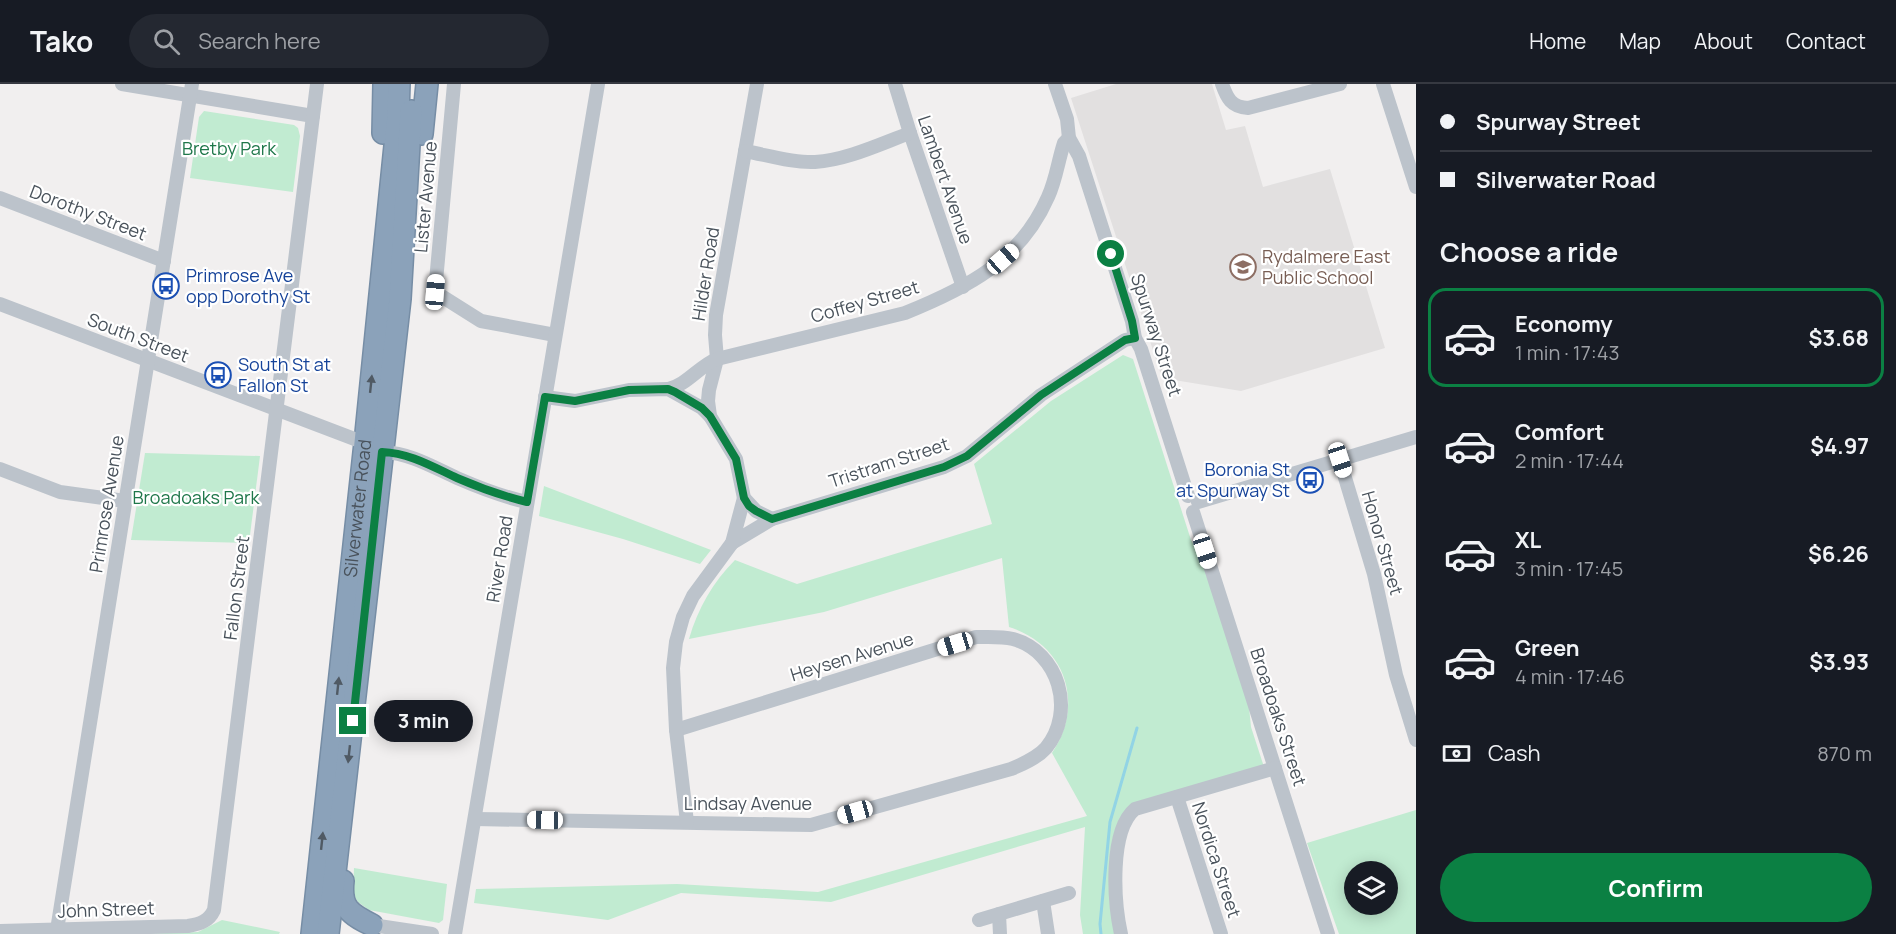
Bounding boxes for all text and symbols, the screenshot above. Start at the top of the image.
search box [129,14,549,68]
text: Tako [30,22,93,60]
icon: search [150,25,183,58]
text: Search here [198,26,321,56]
text: Home [1529,27,1586,55]
text: Map [1619,27,1661,55]
text: About [1694,27,1753,55]
text: Contact [1786,27,1866,55]
text: Spurway Street [1476,107,1641,137]
street label: Lambert Avenue [913,112,979,247]
park label: Bretby Park [182,136,277,160]
street label: Lister Avenue [408,140,442,254]
text: Silverwater Road [1476,165,1656,195]
street label: Dorothy Street [26,179,150,245]
street label: Hilder Road [686,225,724,322]
text: Choose a ride [1440,233,1618,270]
car [984,240,1022,278]
route start [1097,240,1124,267]
place label: Rydalmere East Public School [1262,244,1390,289]
school or university icon: Rydalmere East Public School [1228,252,1258,282]
place label: Primrose Ave opp Dorothy St [186,263,311,308]
street label: Spurway Street [1126,270,1188,399]
bus stop icon: Primrose Ave opp Dorothy St [151,271,181,301]
car [424,273,446,311]
street label: Coffey Street [808,274,922,328]
street label: South Street [84,307,193,367]
text: Economy [1515,309,1613,339]
icon: car [1443,311,1497,365]
text: $3.68 [1809,323,1869,353]
text: 1 min · 17:43 [1515,339,1620,366]
place label: South St at Fallon St [238,352,331,397]
bus stop icon: South St at Fallon St [203,360,233,390]
one-way arrow [366,375,376,394]
text: Comfort [1515,417,1604,447]
icon: car [1443,419,1497,473]
street label: Tristram Street [826,431,952,493]
text: $4.97 [1810,431,1869,461]
street label: Primrose Avenue [83,433,129,574]
street label: Silverwater Road [338,438,376,579]
car [1326,440,1354,480]
text: 2 min · 17:44 [1515,447,1624,474]
place label: Boronia St at Spurway St [1176,457,1290,502]
bus stop icon: Boronia St at Spurway St [1295,465,1325,495]
park label: Broadoaks Park [133,485,261,509]
street label: Honor Street [1357,488,1409,598]
street label: River Road [480,514,518,604]
text: XL [1515,525,1541,555]
icon: car [1443,527,1497,581]
car [1191,531,1219,571]
street label: Fallon Street [218,534,254,641]
text: $6.26 [1808,539,1869,569]
text: 3 min · 17:45 [1515,555,1623,582]
street label: Heysen Avenue [787,626,916,686]
car [935,630,975,658]
text: Green [1515,633,1580,663]
icon: car [1443,635,1497,689]
street label: Broadoaks Street [1245,645,1313,789]
text: $3.93 [1809,647,1869,677]
text: 4 min · 17:46 [1515,663,1625,690]
one-way arrow [333,676,343,695]
callout: 3 min [374,700,473,742]
route end [339,707,366,734]
text: 3 min [398,707,449,734]
icon: cash [1440,737,1473,770]
text: Cash [1488,738,1541,768]
text: 870 m [1817,740,1872,767]
one-way arrow [345,745,354,764]
street label: Lindsay Avenue [684,791,812,815]
car [835,798,875,826]
street label: Nordica Street [1187,799,1247,921]
car [527,811,563,829]
one-way arrow [317,831,327,850]
button: Confirm [1440,853,1872,922]
map controls [1344,861,1398,915]
button: layers [1344,861,1398,915]
street label: John Street [57,895,155,923]

